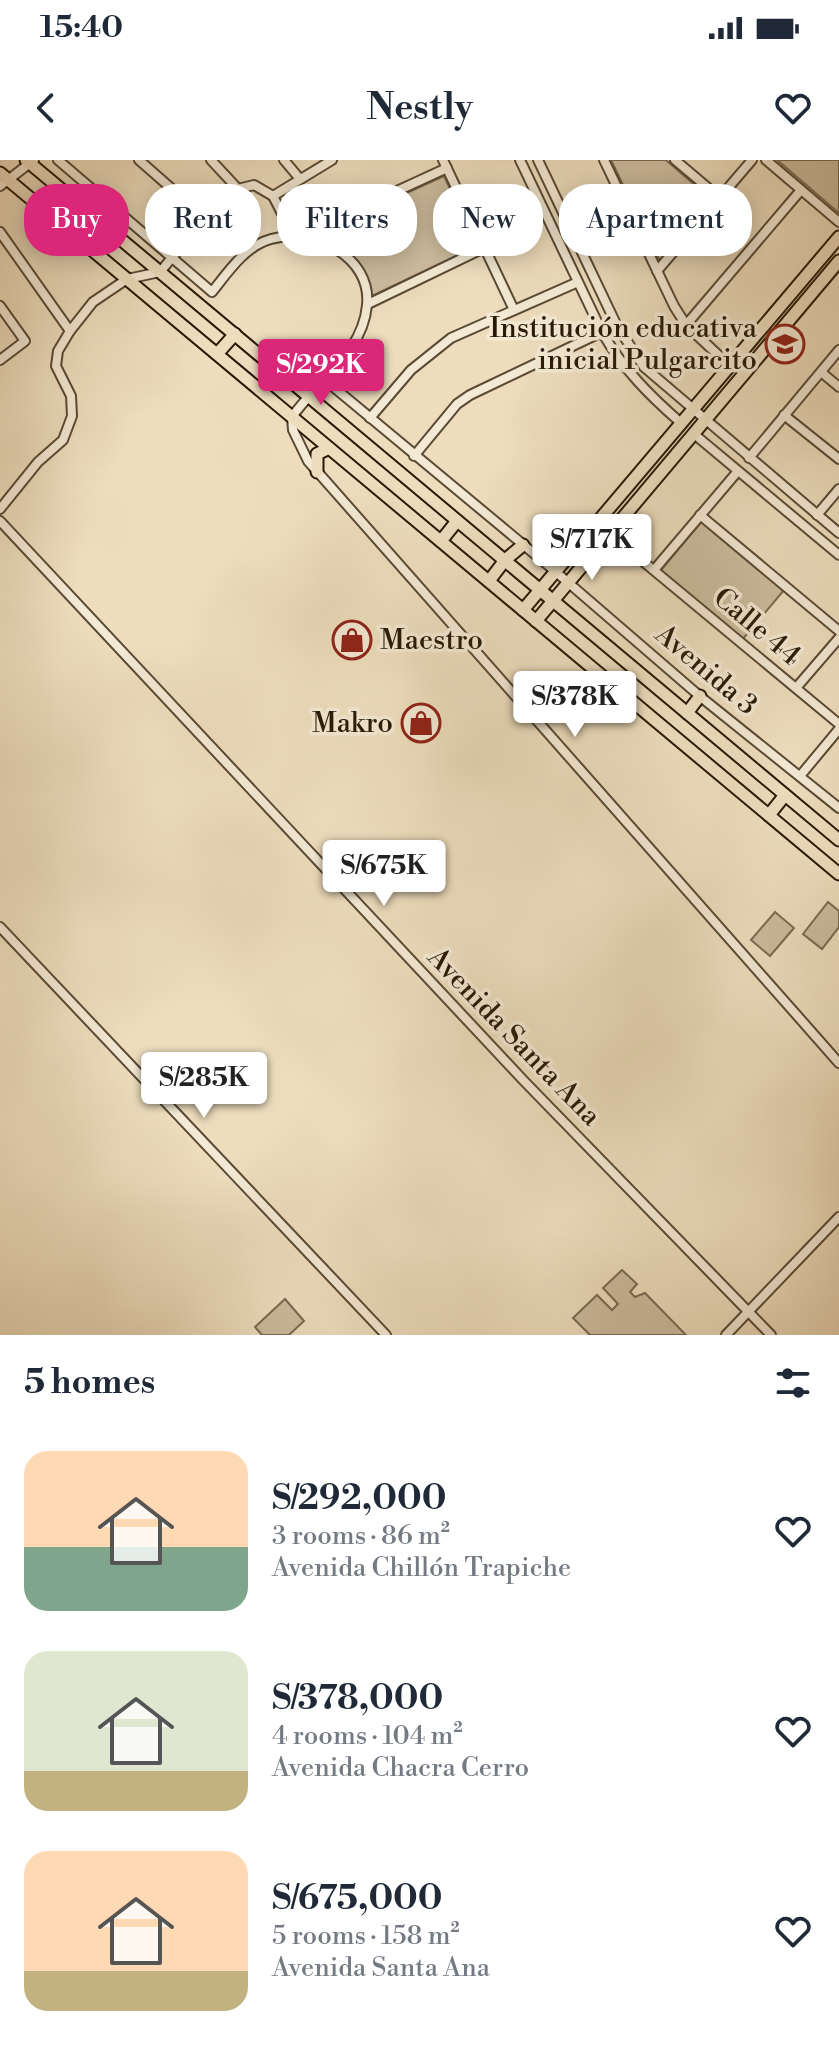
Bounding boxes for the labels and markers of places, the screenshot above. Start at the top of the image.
place label: Institución educativa inicial Pulgarcito [489,311,758,378]
school or university icon: Institución educativa inicial Pulgarcito [764,323,806,365]
pin: S/292K [256,339,386,407]
pin: S/717K [527,514,657,582]
shop icon: Maestro [331,619,373,661]
place label: Maestro [380,623,483,658]
pin: S/378K [510,671,640,739]
shop icon: Makro [400,702,442,744]
place label: Makro [312,706,393,741]
pin: S/675K [319,840,449,908]
pin: S/285K [139,1052,269,1120]

